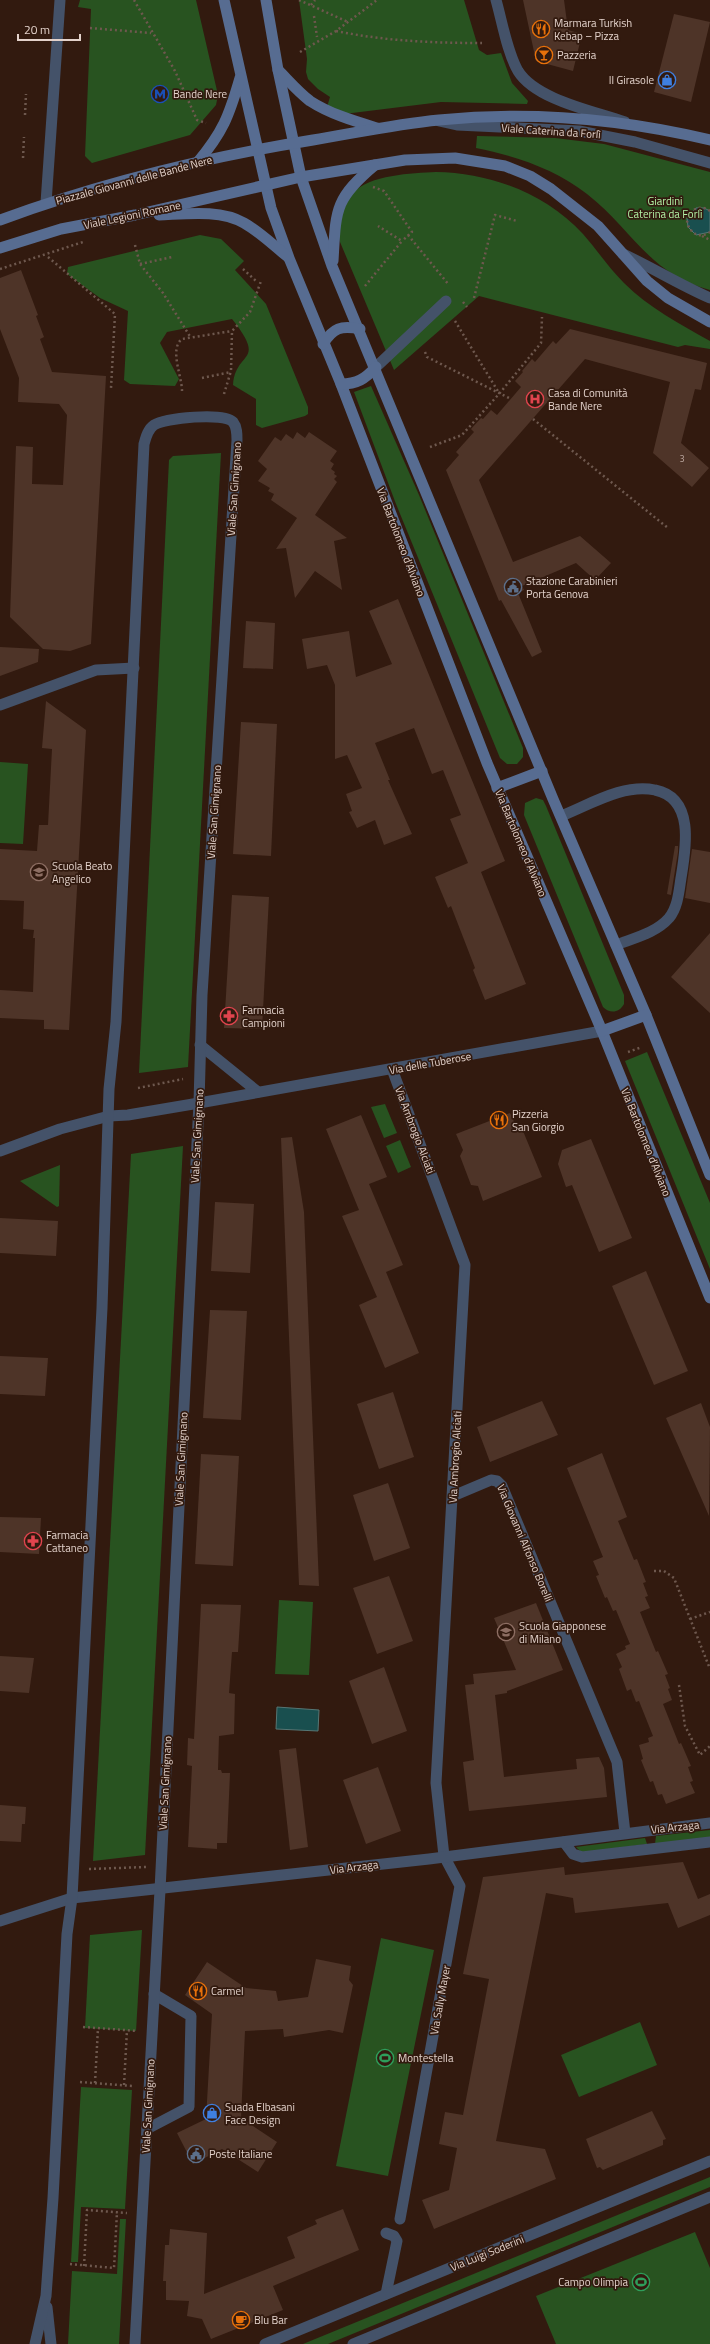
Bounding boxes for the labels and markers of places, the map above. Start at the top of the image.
place label: Marmara Turkish Kebap – Pizza [554,15,632,44]
restaurant icon: Marmara Turkish Kebap – Pizza [531,19,551,39]
bar icon: Pazzeria [534,45,554,65]
place label: Pazzeria [557,47,597,63]
shop icon: Il Girasole [657,70,677,90]
place label: Il Girasole [609,72,654,88]
metro station icon: Bande Nere [150,84,170,104]
place label: Bande Nere [173,86,228,102]
place label: Casa di Comunità Bande Nere [548,385,628,414]
hospital icon: Casa di Comunità Bande Nere [525,389,545,409]
place label: Stazione Carabinieri Porta Genova [526,573,617,602]
public building icon: Stazione Carabinieri Porta Genova [503,577,523,597]
place label: Scuola Beato Angelico [52,858,113,887]
school or university icon: Scuola Beato Angelico [29,862,49,882]
place label: Farmacia Campioni [242,1002,285,1031]
pharmacy icon: Farmacia Campioni [219,1006,239,1026]
place label: Pizzeria San Giorgio [512,1106,565,1135]
restaurant icon: Pizzeria San Giorgio [489,1110,509,1130]
place label: Farmacia Cattaneo [46,1527,89,1556]
pharmacy icon: Farmacia Cattaneo [23,1531,43,1551]
place label: Scuola Giapponese di Milano [519,1618,607,1647]
school or university icon: Scuola Giapponese di Milano [496,1622,516,1642]
restaurant icon: Carmel [188,1981,208,2001]
place label: Carmel [211,1983,244,1999]
sports icon: Montestella [375,2048,395,2068]
place label: Montestella [398,2050,454,2066]
place label: Suada Elbasani Face Design [225,2099,295,2128]
shop icon: Suada Elbasani Face Design [202,2103,222,2123]
public building icon: Poste Italiane [186,2144,206,2164]
place label: Poste Italiane [209,2146,273,2162]
sports icon: Campo Olimpia [631,2272,651,2292]
place label: Campo Olimpia [558,2274,628,2290]
cafe icon: Blu Bar [231,2310,251,2330]
place label: Blu Bar [254,2312,288,2328]

